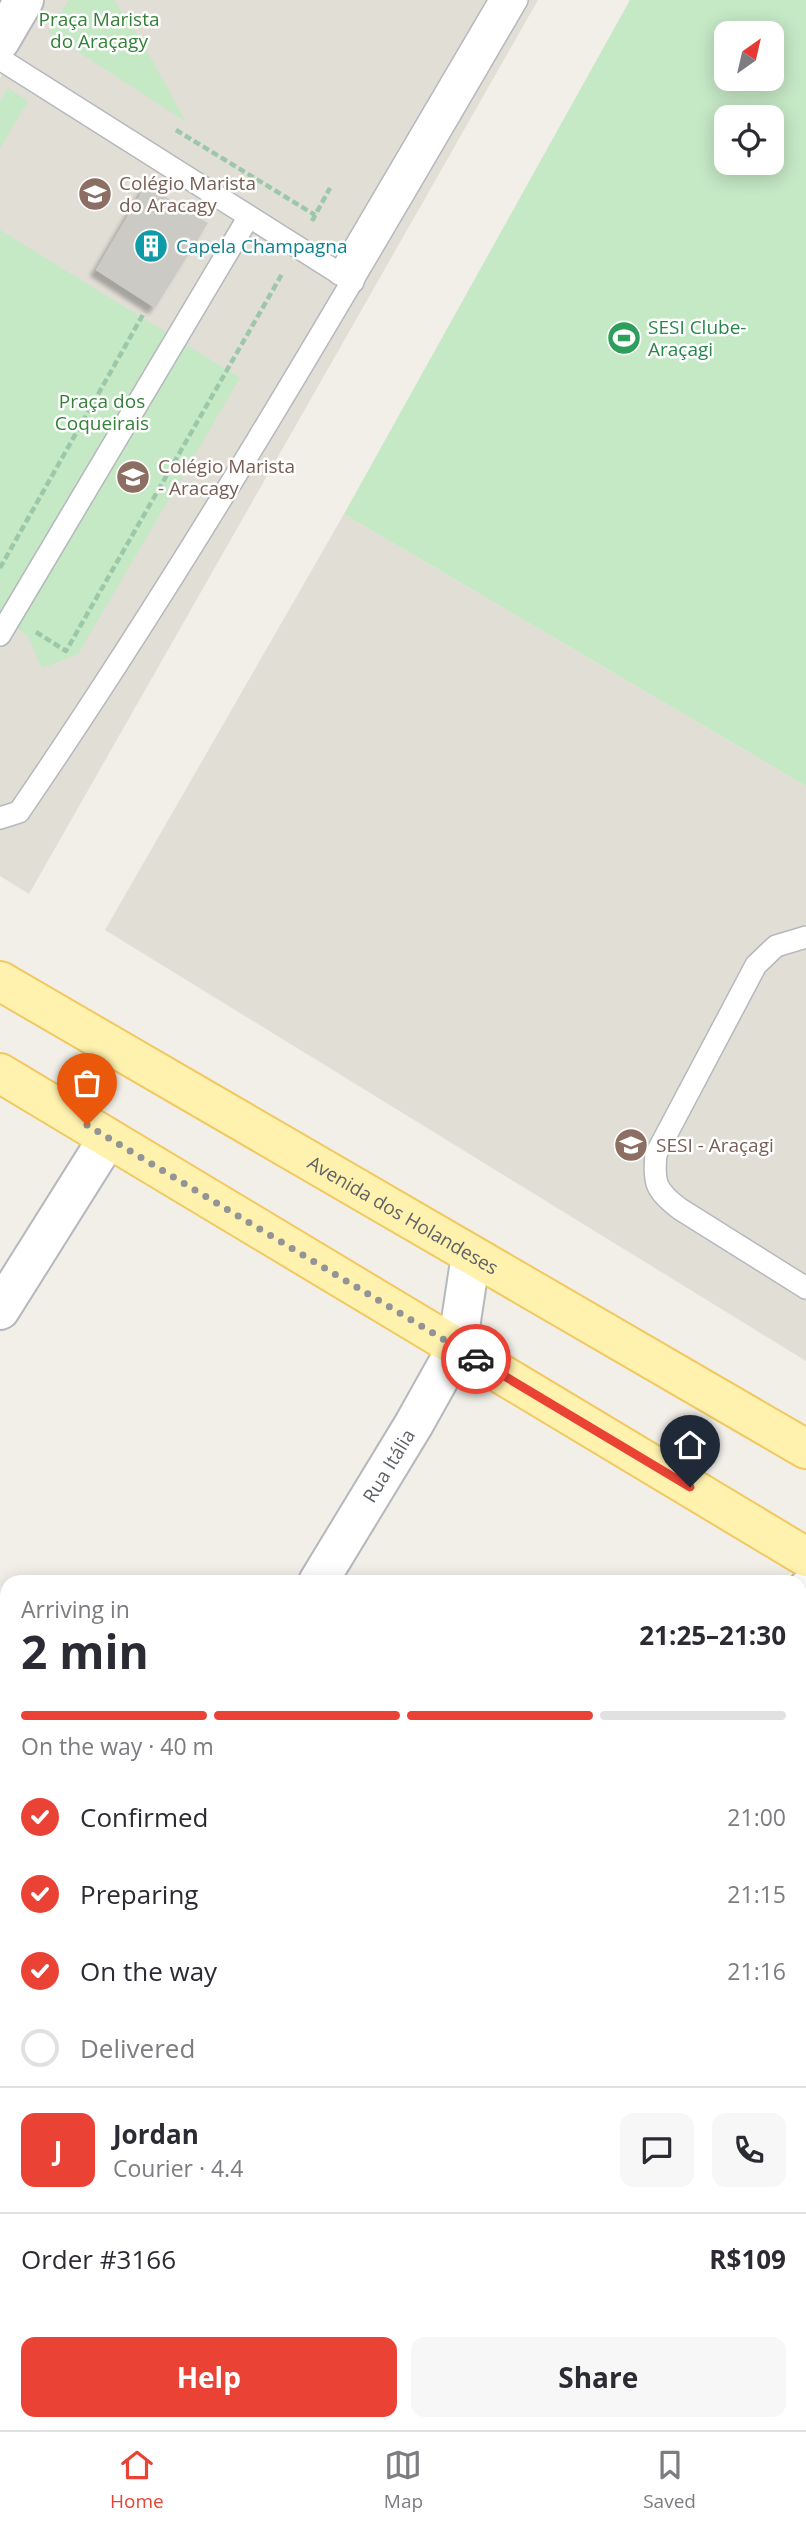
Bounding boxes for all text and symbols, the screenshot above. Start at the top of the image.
park label: Praça Marista do Araçagy [39,6,159,54]
north arrow [714,21,784,91]
map controls [714,21,784,175]
button: locate [714,105,784,175]
place label: Colégio Marista do Aracagy [119,170,256,218]
school or university icon: Colégio Marista do Aracagy [76,175,114,213]
building icon: Capela Champagna [132,227,170,265]
place label: Capela Champagna [176,233,348,259]
place label: SESI Clube- Araçagi [648,314,746,362]
sports icon: SESI Clube- Araçagi [605,319,643,357]
park label: Praça dos Coqueirais [55,388,149,436]
place label: Colégio Marista - Aracagy [158,453,295,501]
school or university icon: Colégio Marista - Aracagy [114,458,152,496]
pin [57,1053,117,1125]
icon: bag [68,1064,106,1102]
school or university icon: SESI - Araçagi [612,1126,650,1164]
place label: SESI - Araçagi [656,1132,774,1158]
street label: Avenida dos Holandeses [303,1149,503,1281]
courier [441,1324,511,1394]
icon: car [457,1340,495,1378]
pin [660,1415,720,1487]
street label: Rua Itália [356,1424,421,1507]
icon: home [671,1426,709,1464]
text: Arriving in [21,1593,130,1625]
text: 21:25–21:30 [639,1617,786,1653]
text: 2 min [21,1620,149,1682]
text: On the way · 40 m [21,1730,214,1762]
icon: check [21,1798,59,1836]
text: Confirmed [80,1799,208,1835]
text: 21:00 [727,1801,786,1833]
icon: check [21,1875,59,1913]
text: Preparing [80,1876,198,1912]
text: 21:15 [727,1878,786,1910]
icon: check [21,1952,59,1990]
text: On the way [80,1953,217,1989]
text: 21:16 [727,1955,786,1987]
text: Delivered [80,2030,195,2066]
button: chat [620,2113,694,2187]
button: phone [712,2113,786,2187]
text: Jordan [113,2116,199,2152]
text: J [54,2132,62,2168]
text: Courier · 4.4 [113,2152,243,2184]
text: Order #3166 [21,2241,176,2277]
text: R$109 [709,2241,786,2277]
button: Help [21,2337,397,2417]
button: Share [411,2337,786,2417]
tab: Home [110,2446,164,2514]
tab: Map [384,2446,423,2514]
tab: Saved [643,2446,696,2514]

